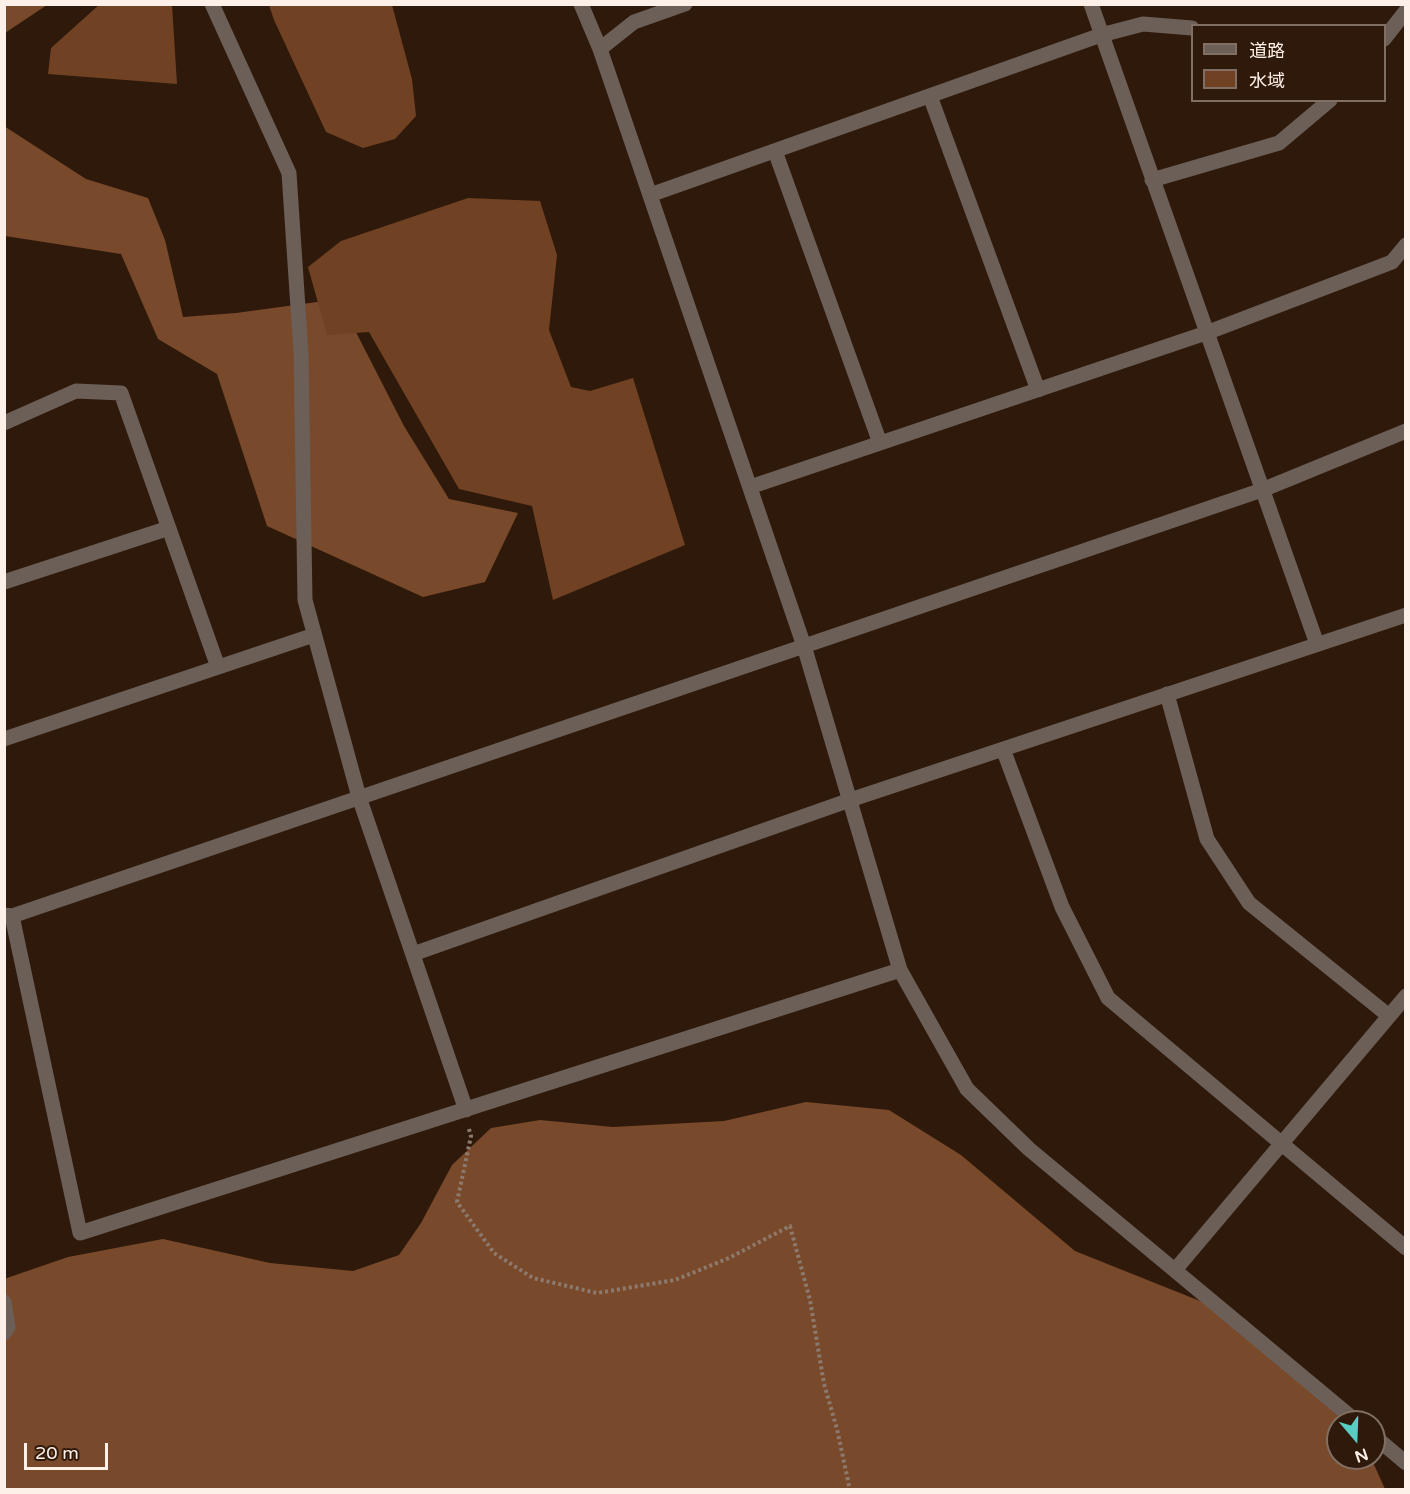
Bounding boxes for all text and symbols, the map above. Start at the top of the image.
legend [1191,24,1386,102]
text: 道路 [1249,40,1285,62]
text: 水域 [1249,70,1285,92]
north arrow [1326,1410,1386,1470]
scale bar [27,1431,111,1469]
text: 20 m [35,1442,79,1464]
text: N [1352,1444,1371,1467]

